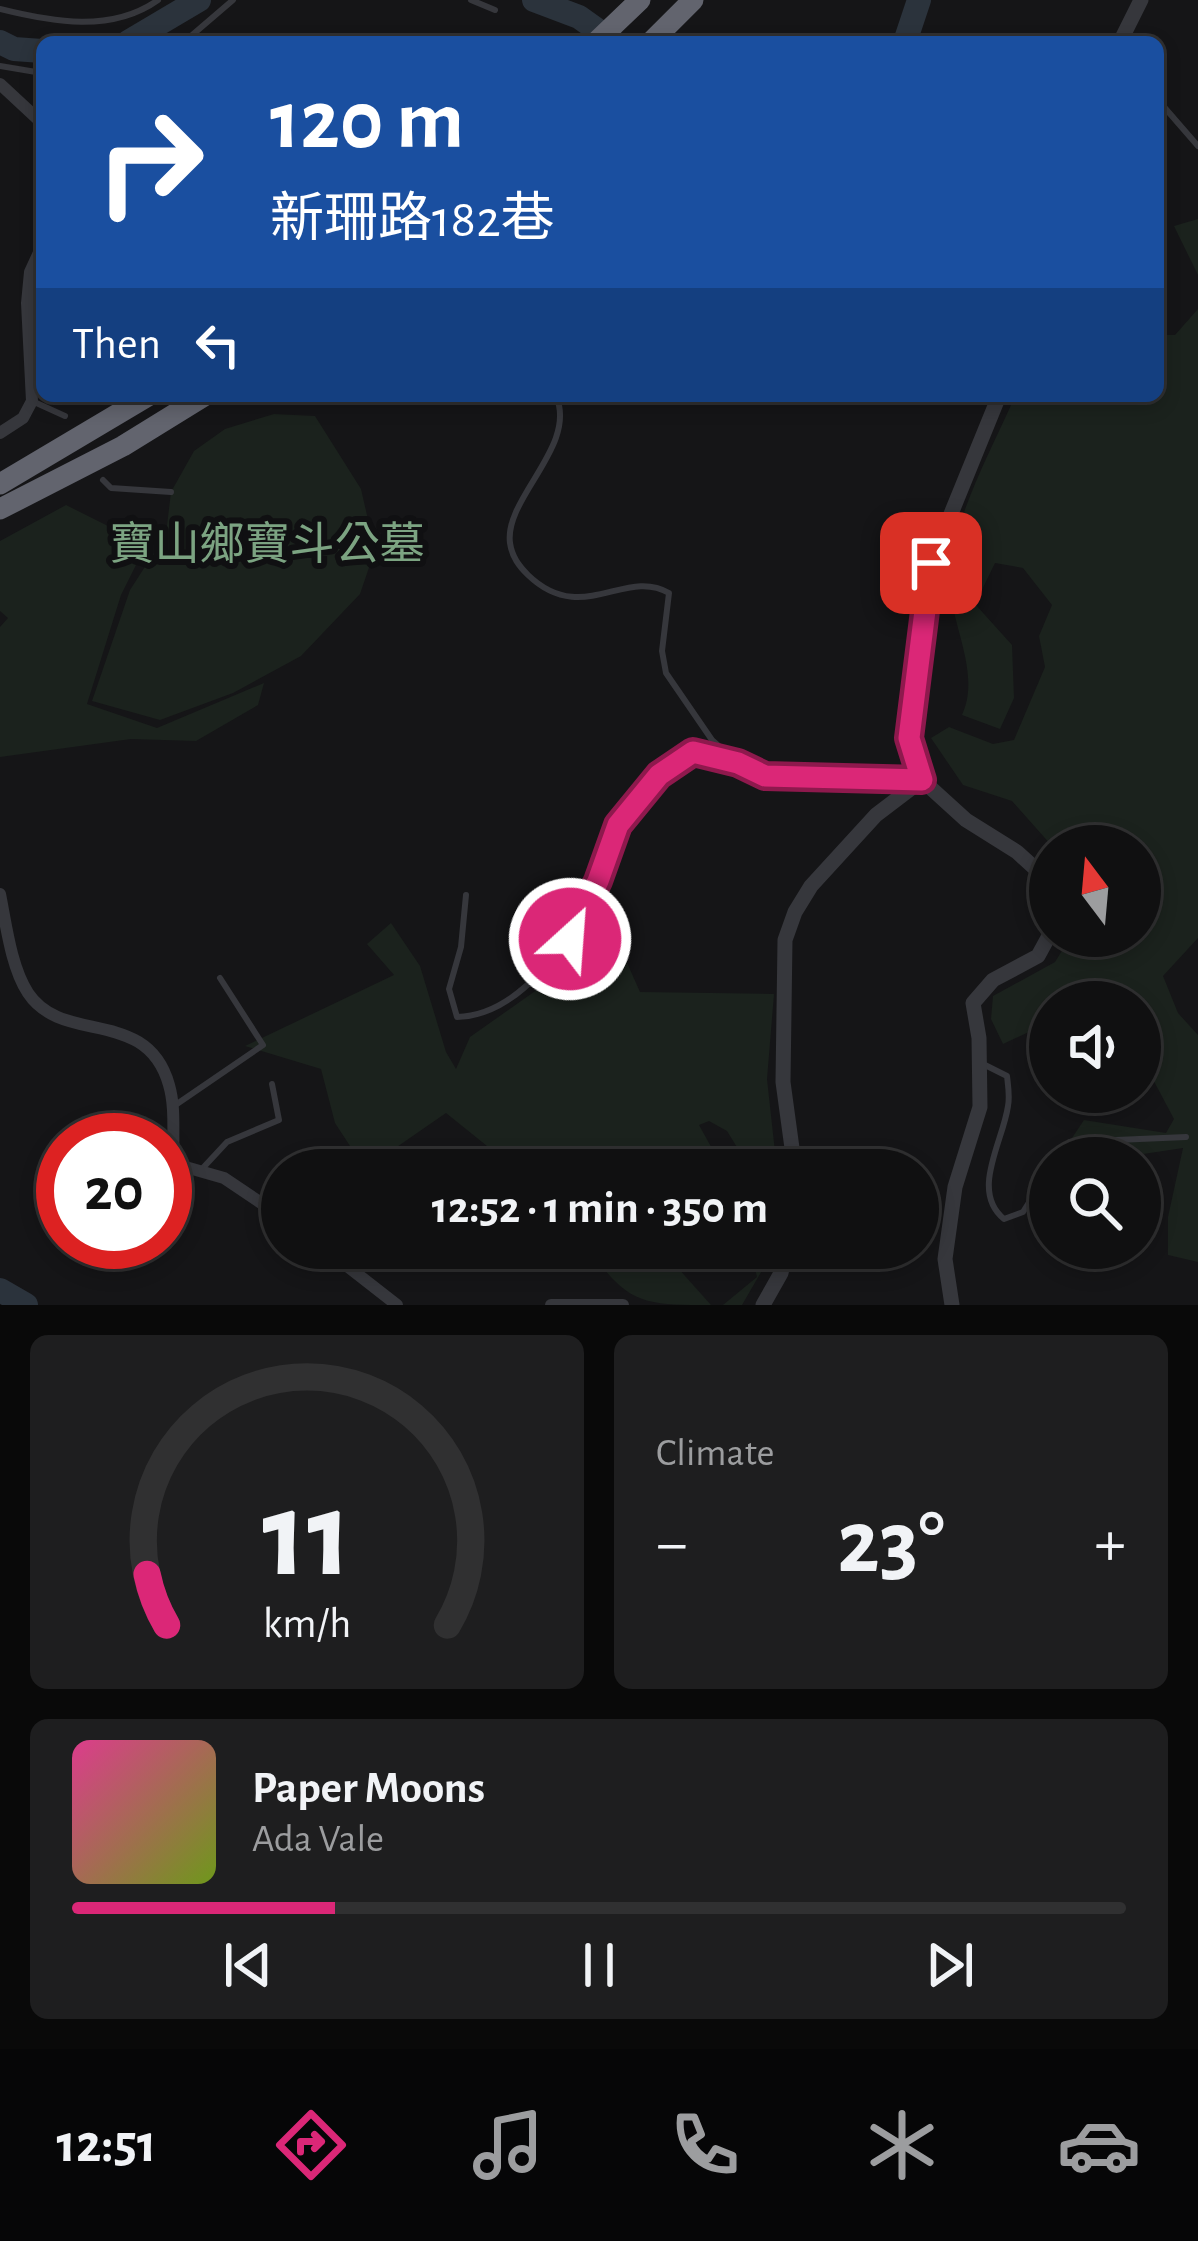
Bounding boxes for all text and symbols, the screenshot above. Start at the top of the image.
text: 120 m [270,80,464,164]
icon: right [72,84,228,240]
text: 新珊路182巷 [270,193,555,247]
icon: left [185,312,251,378]
text: Then [72,322,161,367]
pin [880,512,982,614]
park label: 寶山鄉寶斗公墓 [109,520,425,568]
icon: arrive [898,530,964,596]
north arrow [1029,825,1161,957]
map controls [1029,825,1161,1269]
position arrow [507,876,633,1002]
button: sound [1029,981,1161,1113]
speed limit sign: 20 [36,1113,192,1269]
button: search [1029,1137,1161,1269]
text: 12:52 · 1 min · 350 m [432,1186,768,1231]
text: Climate [656,1434,774,1473]
text: 11 [262,1474,352,1599]
text: 23° [837,1499,945,1589]
text: − [656,1511,688,1577]
text: + [1094,1511,1126,1577]
text: km/h [263,1603,351,1646]
text: Paper Moons [252,1766,485,1811]
text: Ada Vale [252,1820,384,1859]
icon: previous [215,1932,281,1998]
icon: pause [566,1932,632,1998]
icon: next [917,1932,983,1998]
icon: directions [269,2103,353,2187]
icon: music [466,2103,550,2187]
icon: phone [663,2103,747,2187]
icon: climate [860,2103,944,2187]
icon: car [1057,2103,1141,2187]
text: 12:51 [56,2118,157,2172]

